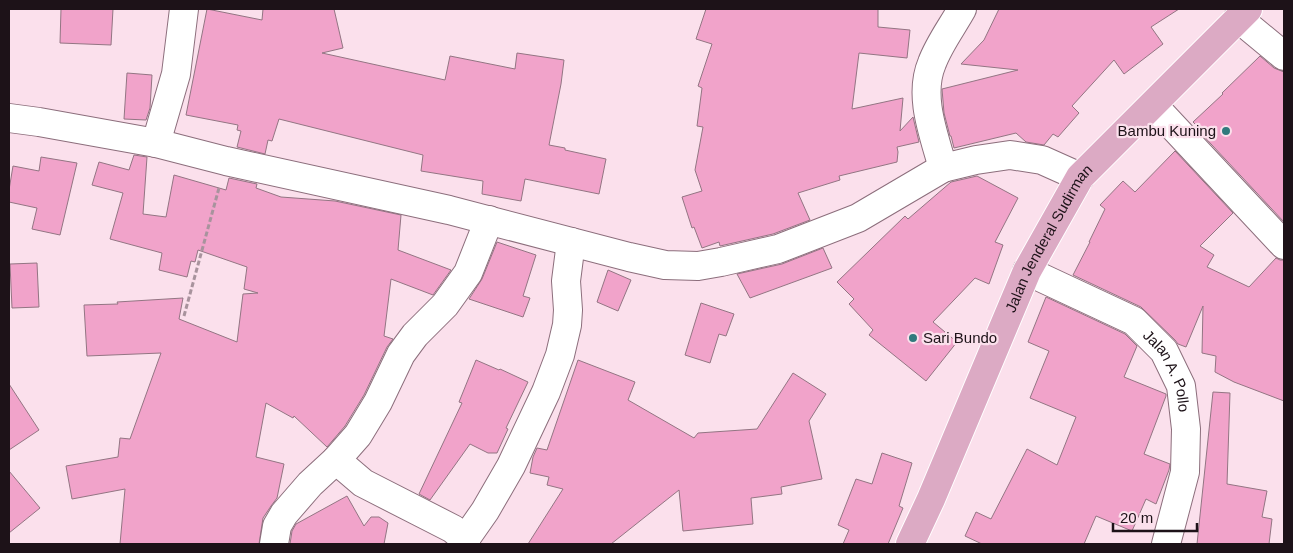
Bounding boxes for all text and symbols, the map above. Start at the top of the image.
place label: Bambu Kuning [1118,122,1216,139]
marker: Bambu Kuning [1220,125,1232,137]
street label: Jalan Jenderal Sudirman [1002,161,1096,315]
street label: Jalan A. Pollo [1140,326,1193,413]
place label: Sari Bundo [923,329,997,346]
marker: Sari Bundo [907,332,919,344]
scale bar [1113,500,1197,532]
text: 20 m [1120,509,1153,526]

